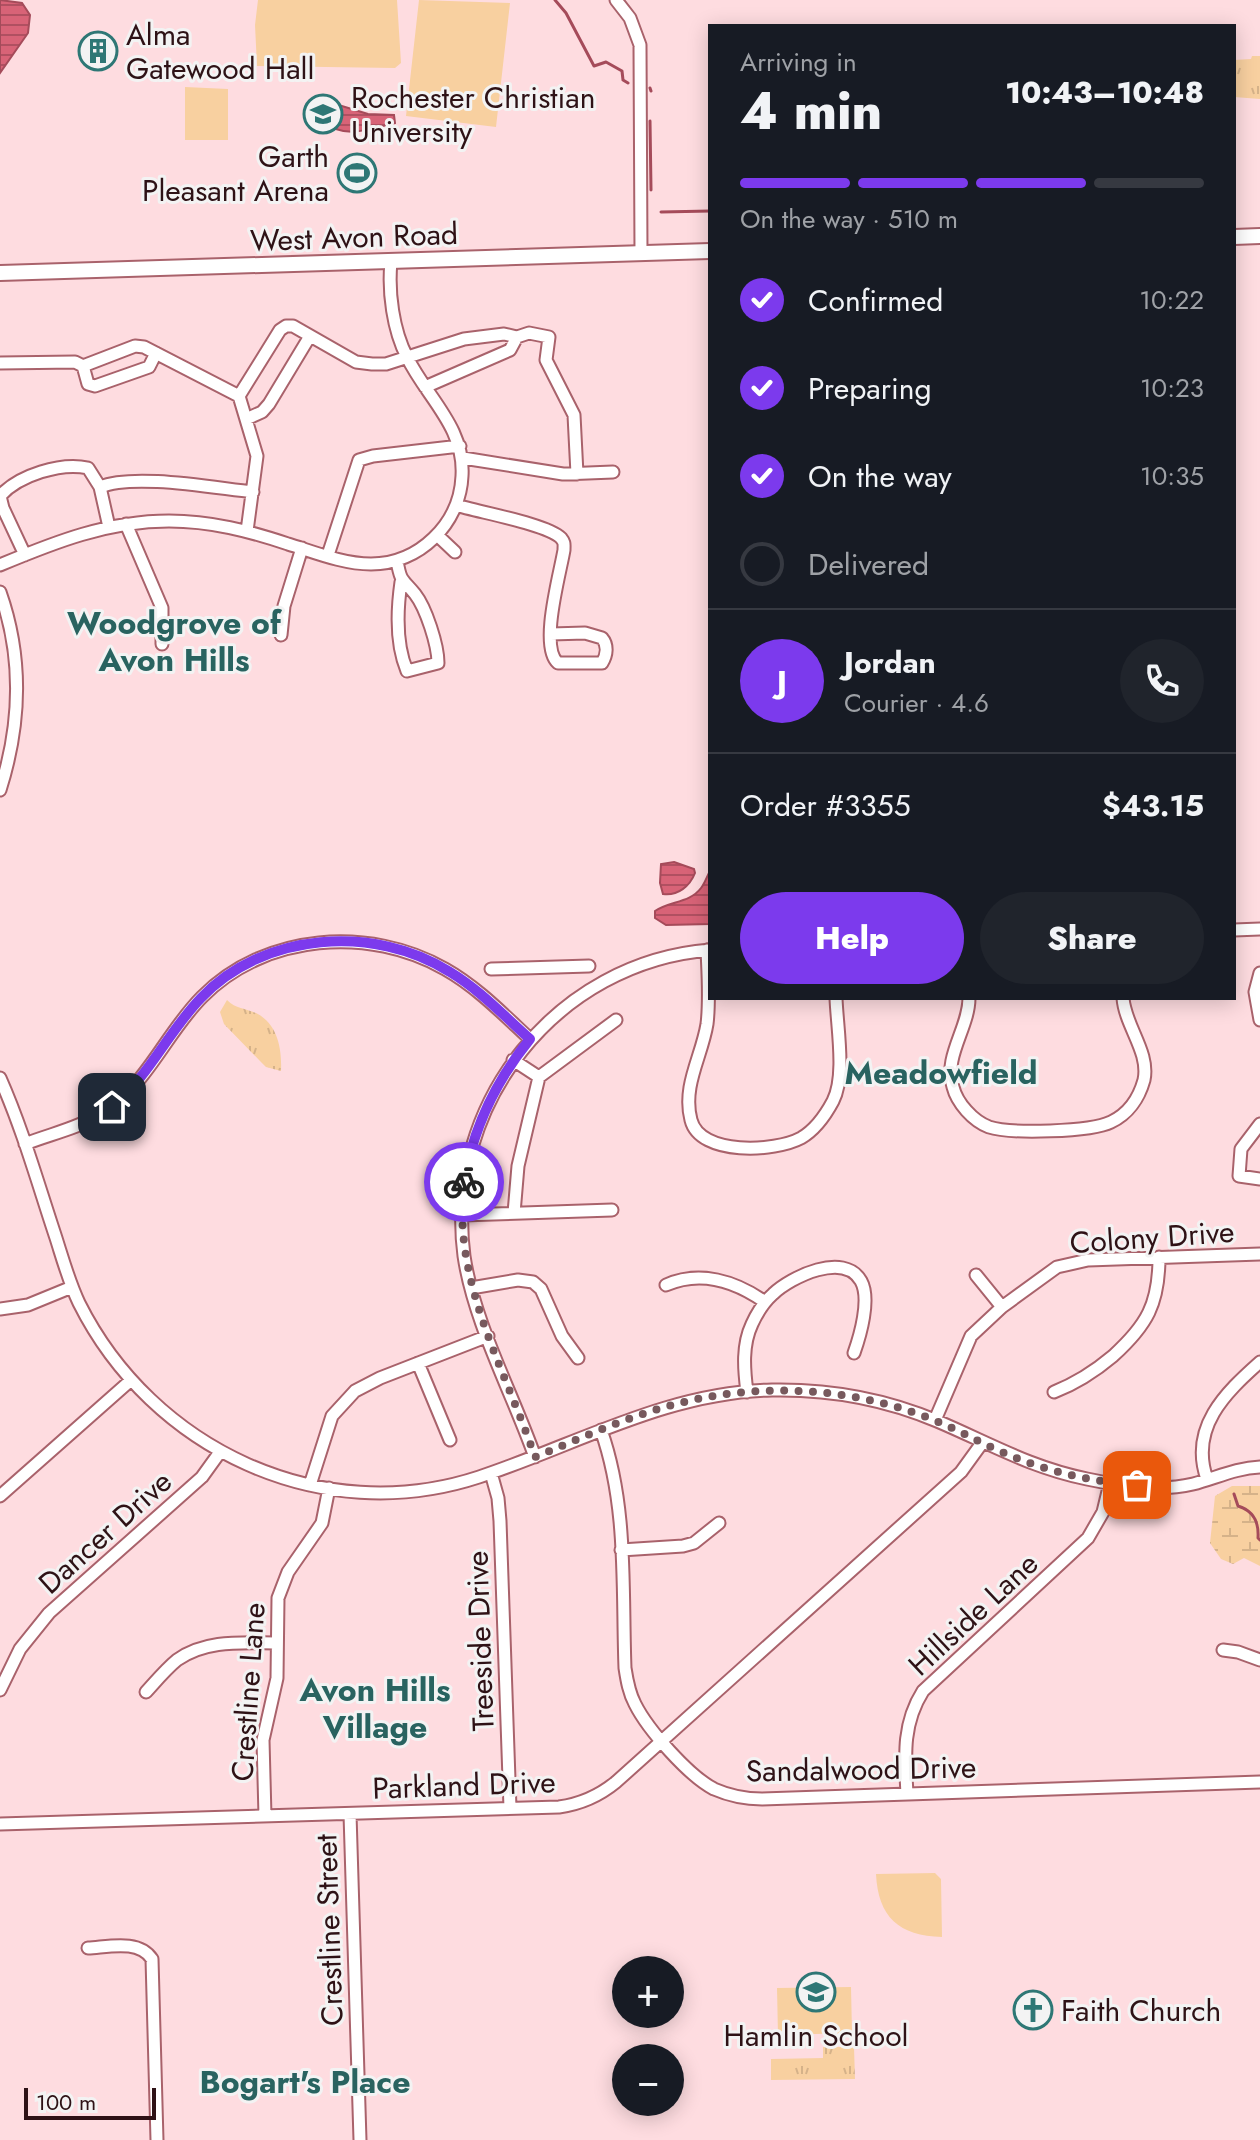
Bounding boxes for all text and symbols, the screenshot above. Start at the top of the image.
place label: Alma Gatewood Hall [126,13,314,90]
building icon: Alma Gatewood Hall [77,30,119,72]
text: Arriving in [740,43,857,81]
text: 10:43–10:48 [1005,71,1204,114]
text: 4 min [740,73,882,149]
place label: Rochester Christian University [351,76,595,153]
school or university icon: Rochester Christian University [302,93,344,135]
place label: Garth Pleasant Arena [142,135,329,212]
sports icon: Garth Pleasant Arena [336,152,378,194]
text: On the way · 510 m [740,200,958,238]
street label: West Avon Road [249,212,459,262]
icon: check [740,278,784,322]
text: Confirmed [808,279,943,322]
text: 10:22 [1139,281,1204,319]
icon: check [740,366,784,410]
text: Preparing [808,367,932,410]
text: 10:23 [1140,369,1204,407]
icon: check [740,454,784,498]
text: On the way [808,455,952,498]
text: 10:35 [1140,457,1204,495]
text: Delivered [808,543,929,586]
district label: Woodgrove of Avon Hills [67,600,283,683]
button: phone [1120,639,1204,723]
text: Jordan [844,641,936,684]
text: J [777,660,787,703]
text: Courier · 4.6 [844,684,989,722]
text: Order #3355 [740,784,911,827]
text: $43.15 [1102,784,1204,827]
button: Help [740,892,964,984]
button: Share [980,892,1204,984]
district label: Meadowfield [844,1050,1038,1096]
pin [78,1073,146,1141]
icon: home [90,1085,134,1129]
courier [424,1142,504,1222]
icon: bike [442,1160,486,1204]
street label: Colony Drive [1068,1210,1236,1264]
pin [1103,1451,1171,1519]
street label: Dancer Drive [29,1460,181,1604]
icon: bag [1115,1463,1159,1507]
street label: Hillside Lane [899,1542,1047,1686]
street label: Treeside Drive [455,1550,505,1732]
street label: Crestline Lane [220,1601,276,1783]
district label: Avon Hills Village [298,1667,451,1750]
street label: Sandalwood Drive [745,1745,977,1793]
street label: Parkland Drive [372,1760,556,1810]
street label: Crestline Street [304,1833,354,2027]
map controls [612,1956,684,2116]
button: + [612,1956,684,2028]
school or university icon: Hamlin School [795,1971,837,2013]
church icon: Faith Church [1012,1989,1054,2031]
place label: Faith Church [1061,1989,1221,2032]
place label: Hamlin School [724,2014,908,2057]
button: − [612,2044,684,2116]
district label: Bogart's Place [199,2059,411,2105]
scale bar [24,2084,156,2120]
text: 100 m [36,2086,96,2118]

